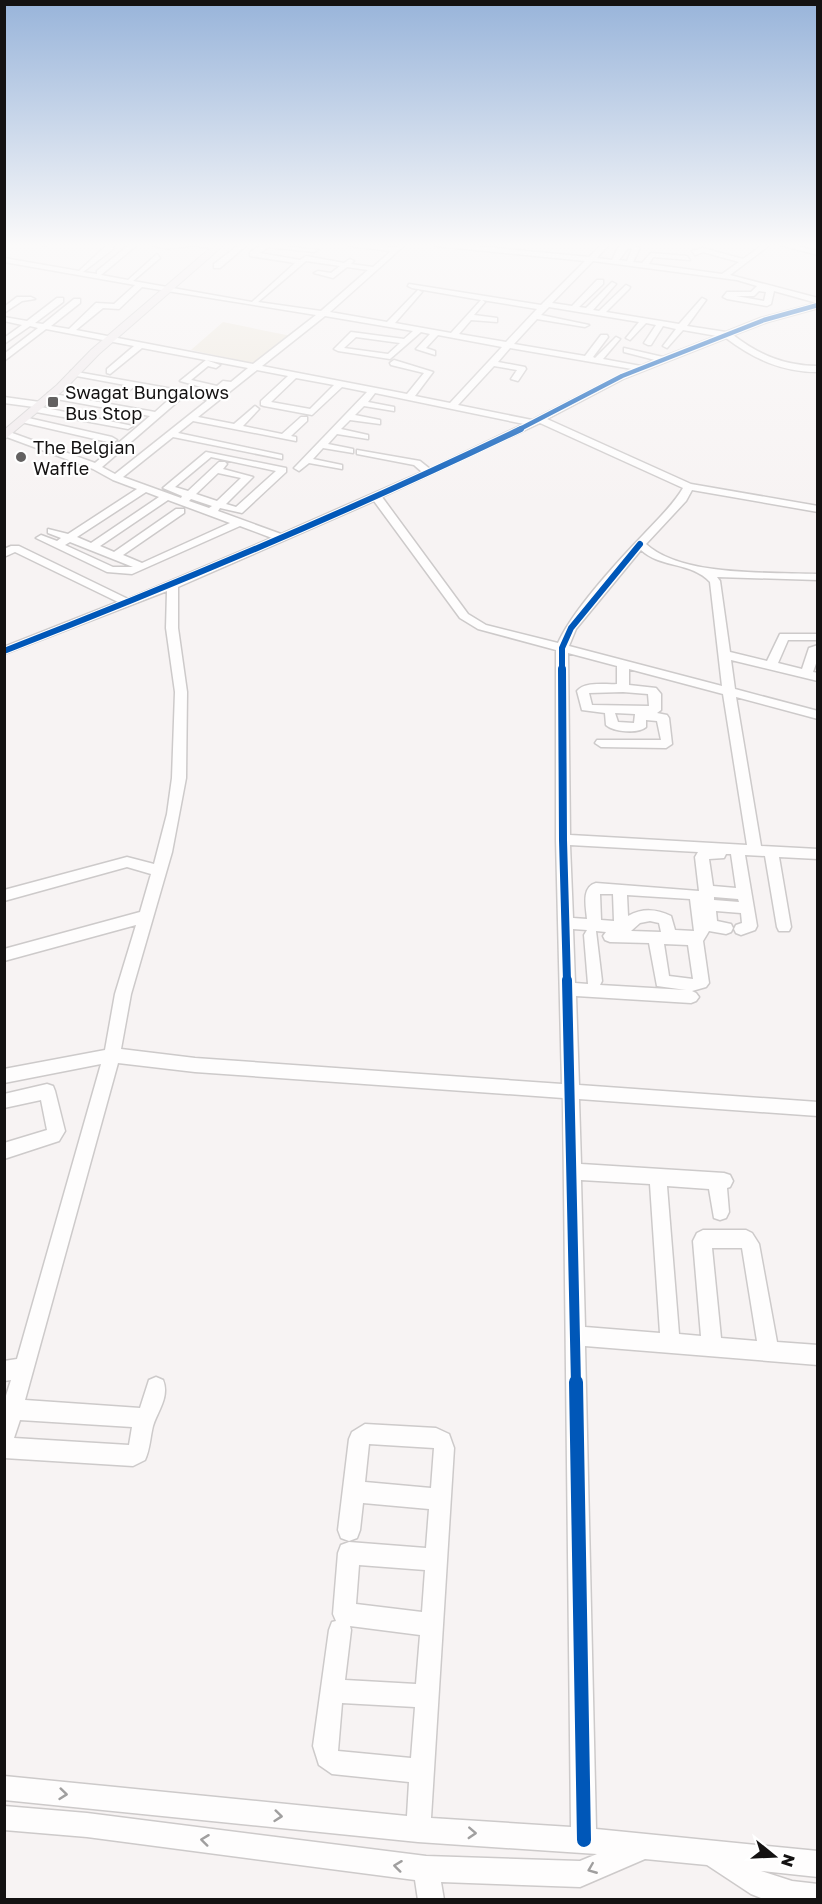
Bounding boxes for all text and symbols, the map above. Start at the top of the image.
place label: Swagat Bungalows Bus Stop [65,381,229,424]
marker: Swagat Bungalows Bus Stop [46,395,60,409]
place label: The Belgian Waffle [33,436,135,479]
marker: The Belgian Waffle [14,450,28,464]
one-way arrow [58,1787,67,1800]
one-way arrow [273,1809,282,1822]
north arrow [744,1826,804,1886]
one-way arrow [467,1827,476,1840]
one-way arrow [200,1835,209,1847]
text: N [777,1852,800,1870]
one-way arrow [393,1860,402,1872]
one-way arrow [587,1862,598,1874]

